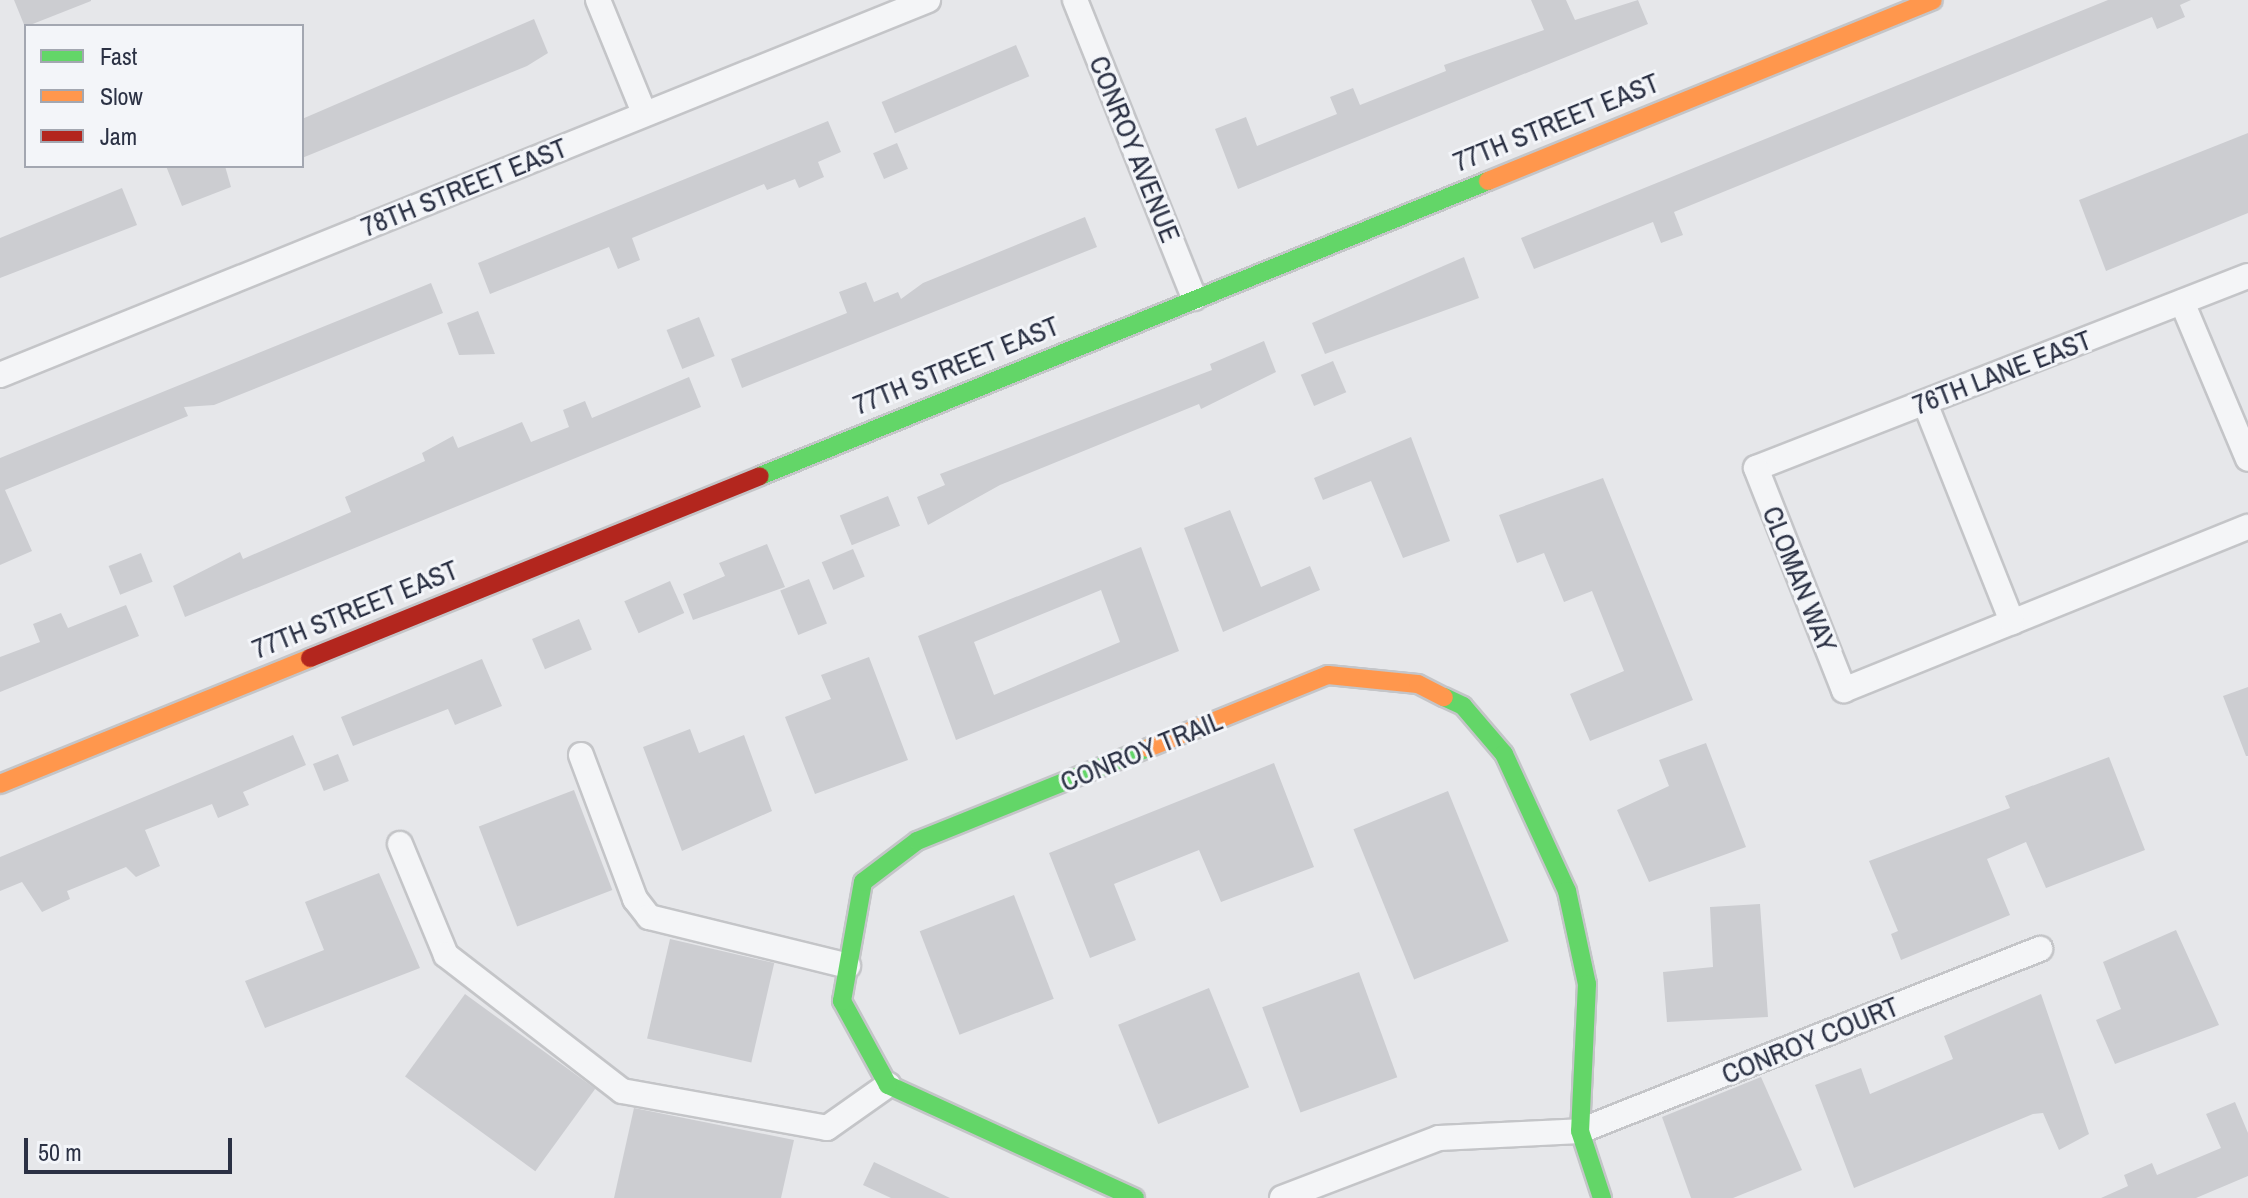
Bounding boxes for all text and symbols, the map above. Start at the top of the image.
legend [24,24,304,168]
text: Fast [100,40,137,72]
street label: CONROY AVENUE [1082,50,1188,248]
street label: 77TH STREET EAST [1448,65,1664,179]
text: Slow [100,80,143,112]
text: Jam [100,120,137,152]
street label: 78TH STREET EAST [356,130,572,244]
street label: 77TH STREET EAST [848,308,1064,422]
street label: 76TH LANE EAST [1908,322,2096,422]
street label: CLOMAN WAY [1756,501,1844,657]
street label: 77TH STREET EAST [247,552,463,666]
street label: CONROY TRAIL [1055,703,1227,799]
street label: CONROY COURT [1716,989,1904,1091]
scale bar [28,1122,236,1172]
text: 50 m [38,1136,82,1168]

